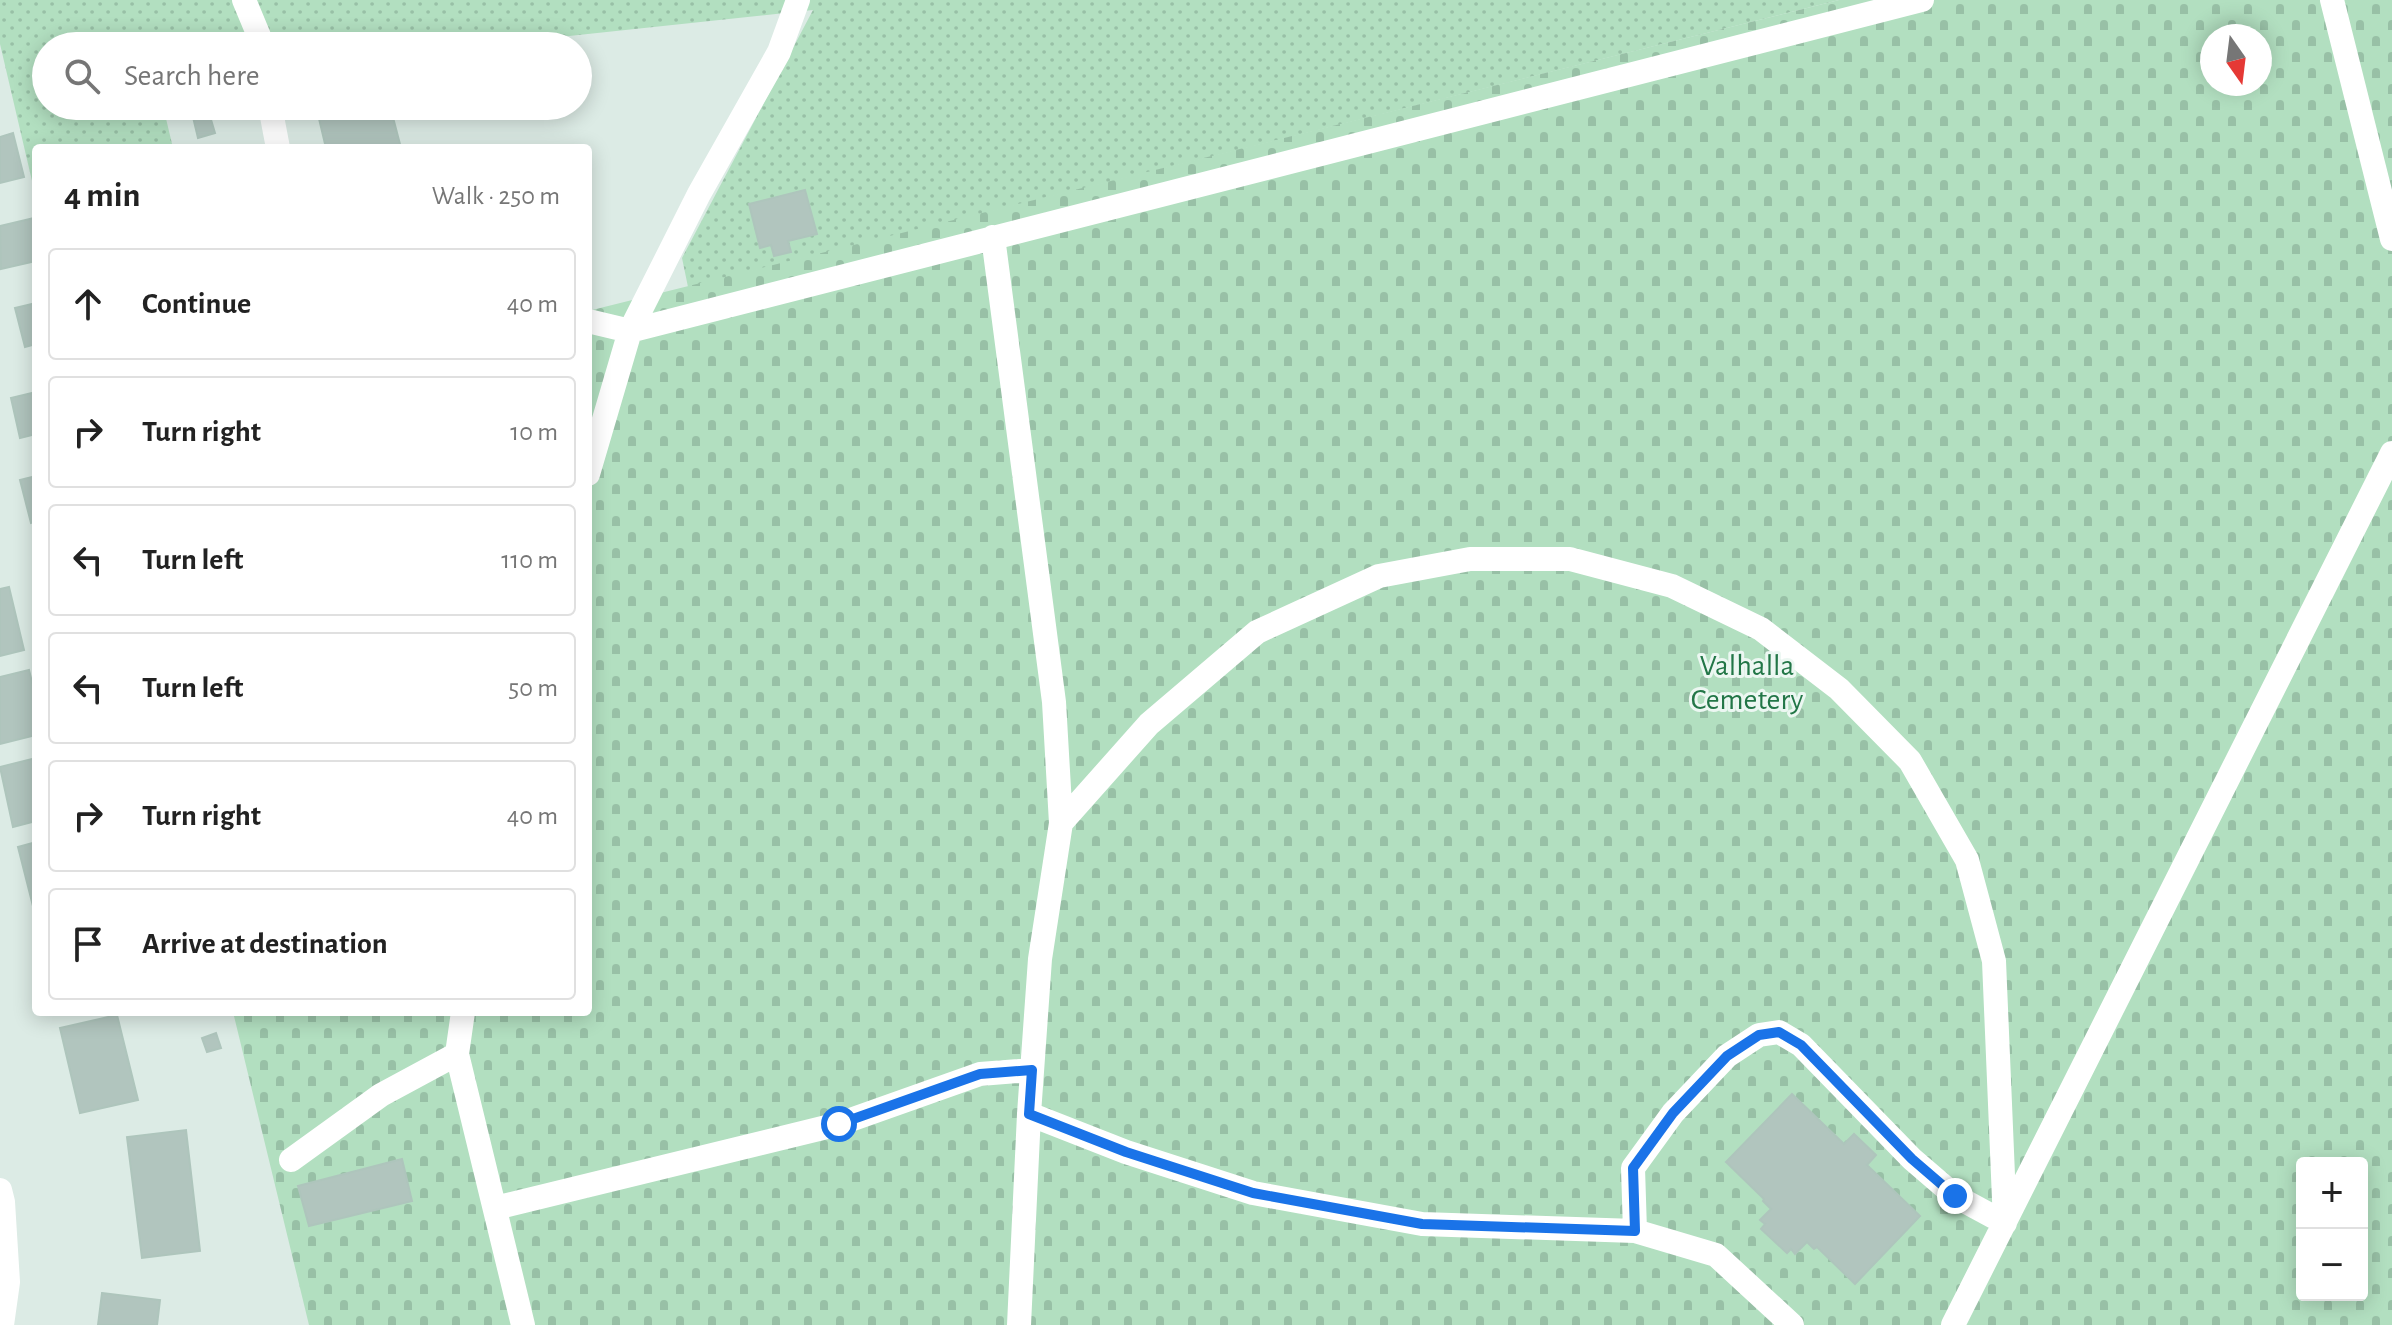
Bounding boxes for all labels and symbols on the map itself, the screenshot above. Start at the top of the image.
north arrow [2200,24,2272,96]
park label: Valhalla Cemetery [1691,651,1803,715]
route start [821,1106,857,1142]
route end [1937,1178,1973,1214]

